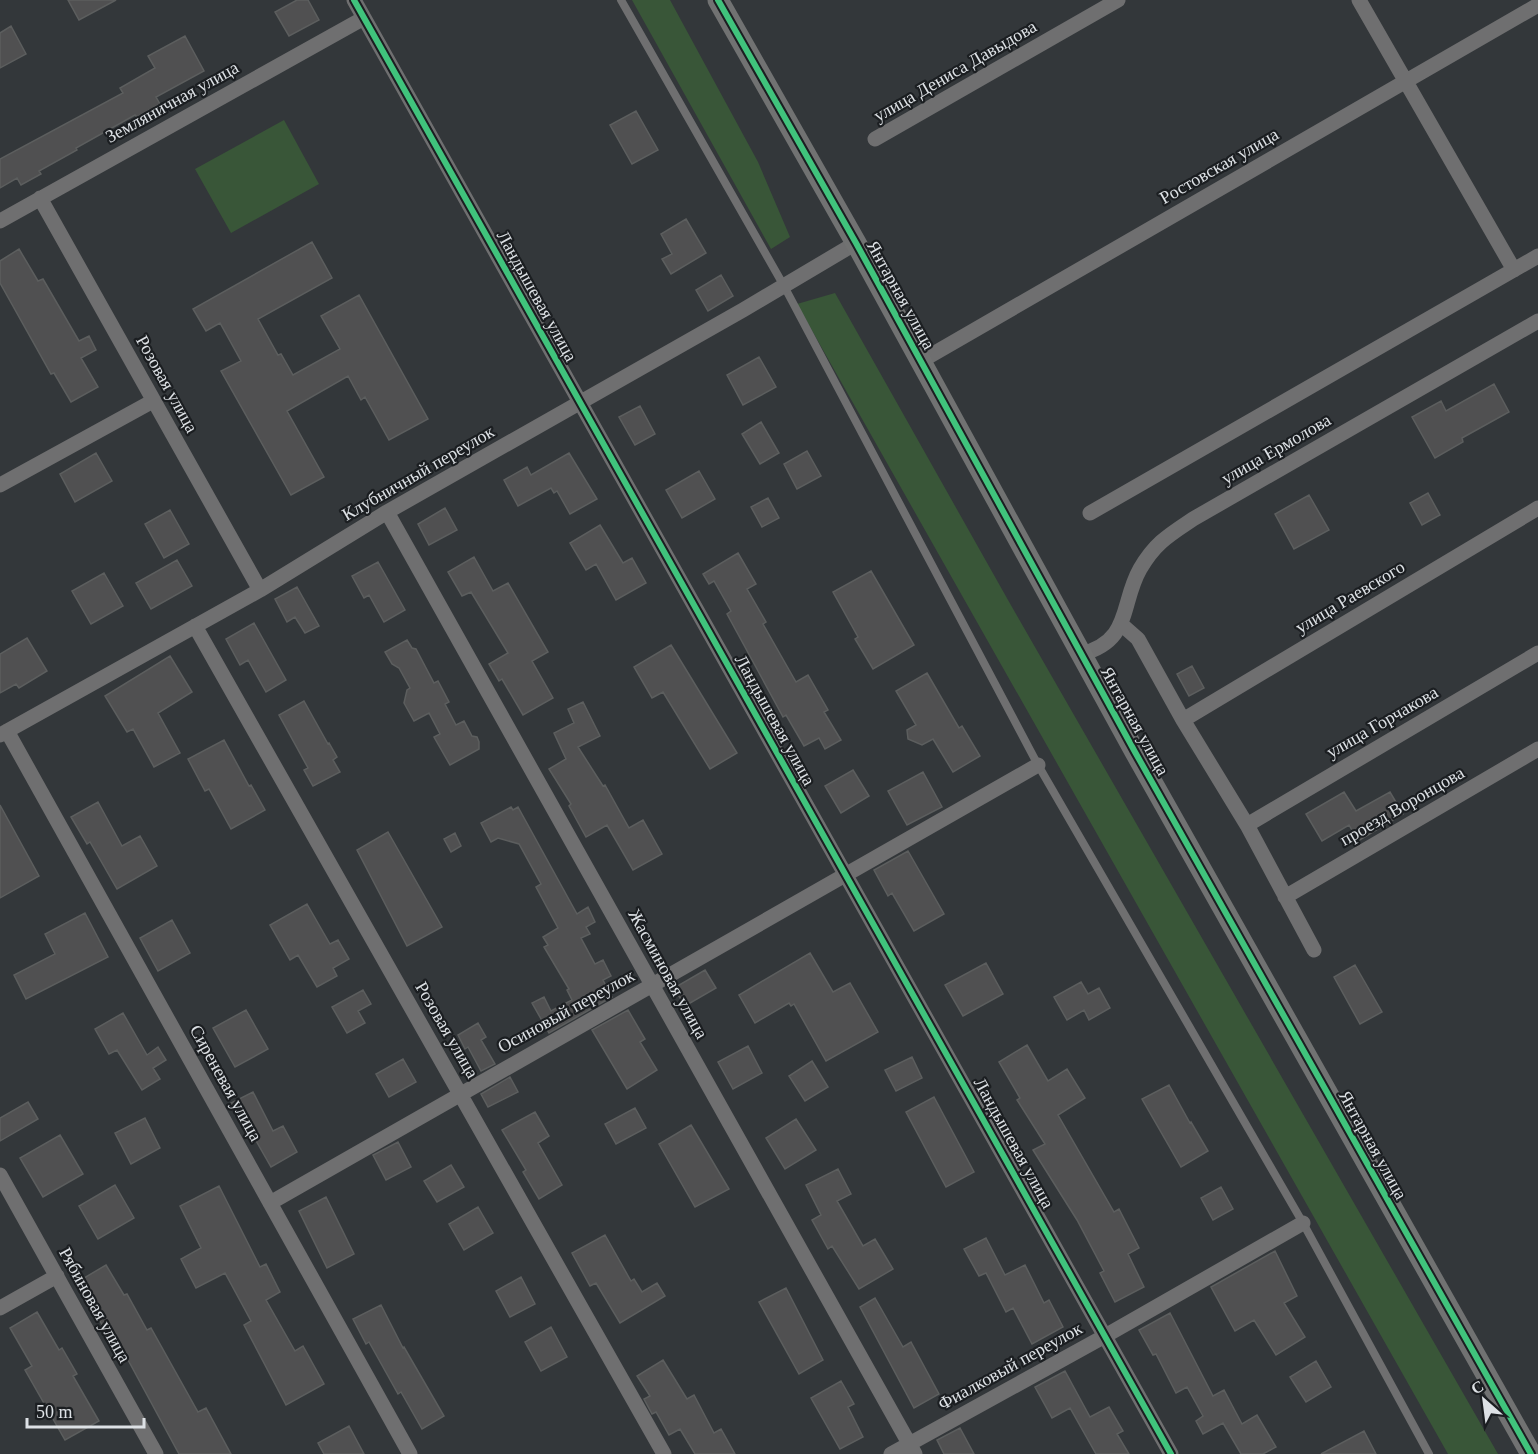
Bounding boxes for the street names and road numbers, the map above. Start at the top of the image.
street label: улица Дениса Давыдова [870,16,1040,126]
street label: Земляничная улица [102,57,242,147]
street label: Ростовская улица [1156,124,1282,208]
street label: Ландышевая улица [493,227,581,365]
street label: Янтарная улица [863,237,939,353]
street label: Розовая улица [132,332,202,436]
street label: улица Ермолова [1218,410,1334,488]
street label: Клубничный переулок [338,421,498,525]
street label: улица Раевского [1292,556,1408,638]
street label: Ландышевая улица [731,651,819,789]
street label: Янтарная улица [1097,663,1173,779]
street label: улица Горчакова [1323,682,1441,762]
street label: проезд Воронцова [1336,762,1468,850]
street label: Жасминовая улица [624,906,712,1042]
street label: Осиновый переулок [494,965,638,1057]
street label: Розовая улица [411,978,483,1082]
street label: Сиреневая улица [186,1021,266,1145]
street label: Ландышевая улица [970,1074,1058,1212]
street label: Янтарная улица [1335,1087,1411,1203]
street label: Рябиновая улица [55,1244,135,1366]
street label: Фиалковый переулок [934,1318,1086,1414]

